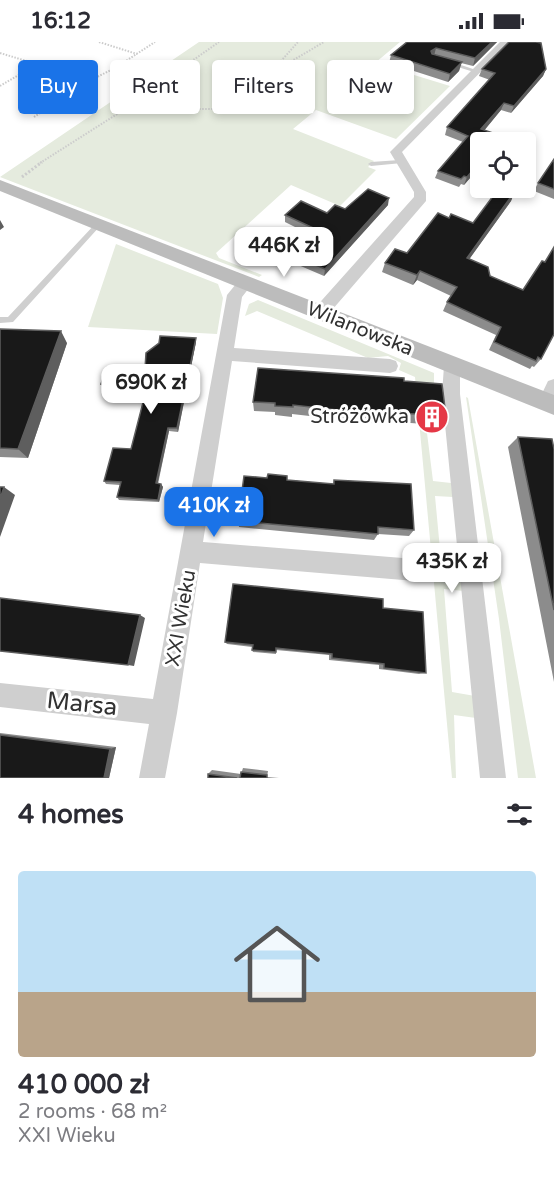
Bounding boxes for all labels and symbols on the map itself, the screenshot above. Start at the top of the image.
pin: 446K zł [229,227,339,278]
street label: Wilanowska [303,297,417,361]
pin: 690K zł [96,364,206,415]
building icon: Stróżówka [414,399,450,435]
place label: Stróżówka [310,405,409,429]
pin: 410K zł [159,487,269,538]
pin: 435K zł [397,543,507,594]
street label: XXI Wieku [161,568,201,668]
street label: Marsa [45,686,119,722]

